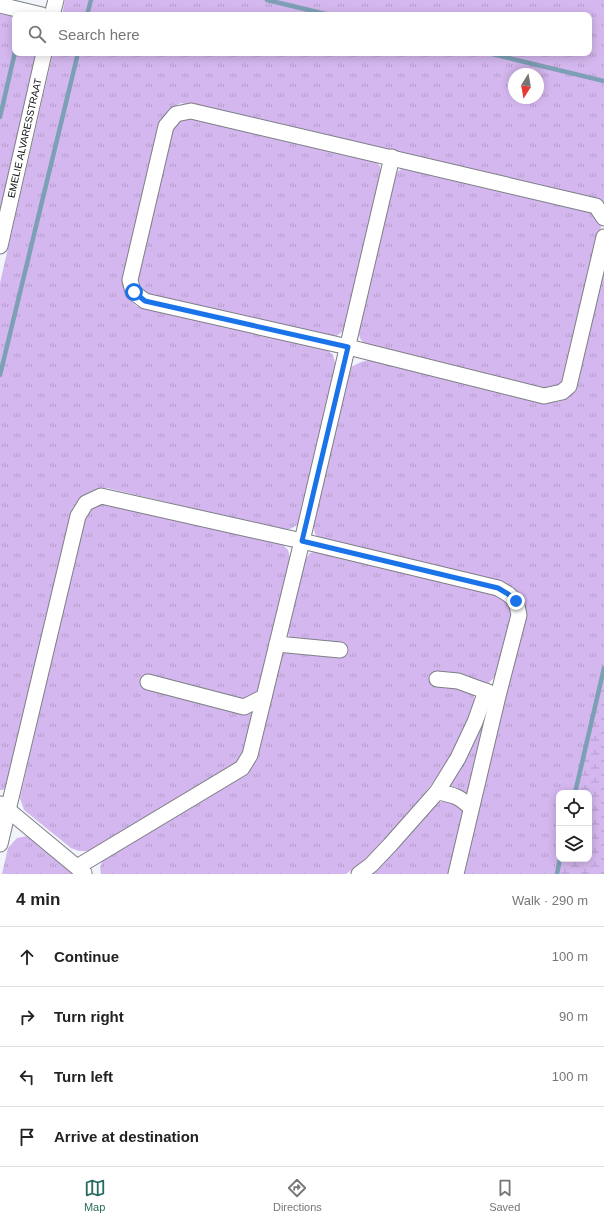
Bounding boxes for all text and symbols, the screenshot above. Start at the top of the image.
search box [12,12,592,56]
icon: search [26,23,48,45]
text: Search here [58,26,140,43]
north arrow [508,68,544,104]
street label: EMELIE ALVARESSTRAAT [5,77,44,199]
route start [125,283,143,301]
route end [507,592,525,610]
map controls [556,790,592,862]
button: locate [556,790,592,826]
button: layers [556,826,592,862]
text: 4 min [16,890,60,909]
text: Walk · 290 m [512,893,588,908]
icon: ahead [16,946,38,968]
text: Continue [54,948,119,965]
text: 100 m [552,949,588,964]
icon: right [16,1006,38,1028]
text: Turn right [54,1008,124,1025]
text: 90 m [559,1009,588,1024]
icon: left [16,1066,38,1088]
text: Turn left [54,1068,113,1085]
text: 100 m [552,1069,588,1084]
icon: arrive [16,1126,38,1148]
text: Arrive at destination [54,1128,199,1145]
tab: Map [84,1177,106,1213]
tab: Directions [273,1177,322,1213]
tab: Saved [489,1177,520,1213]

